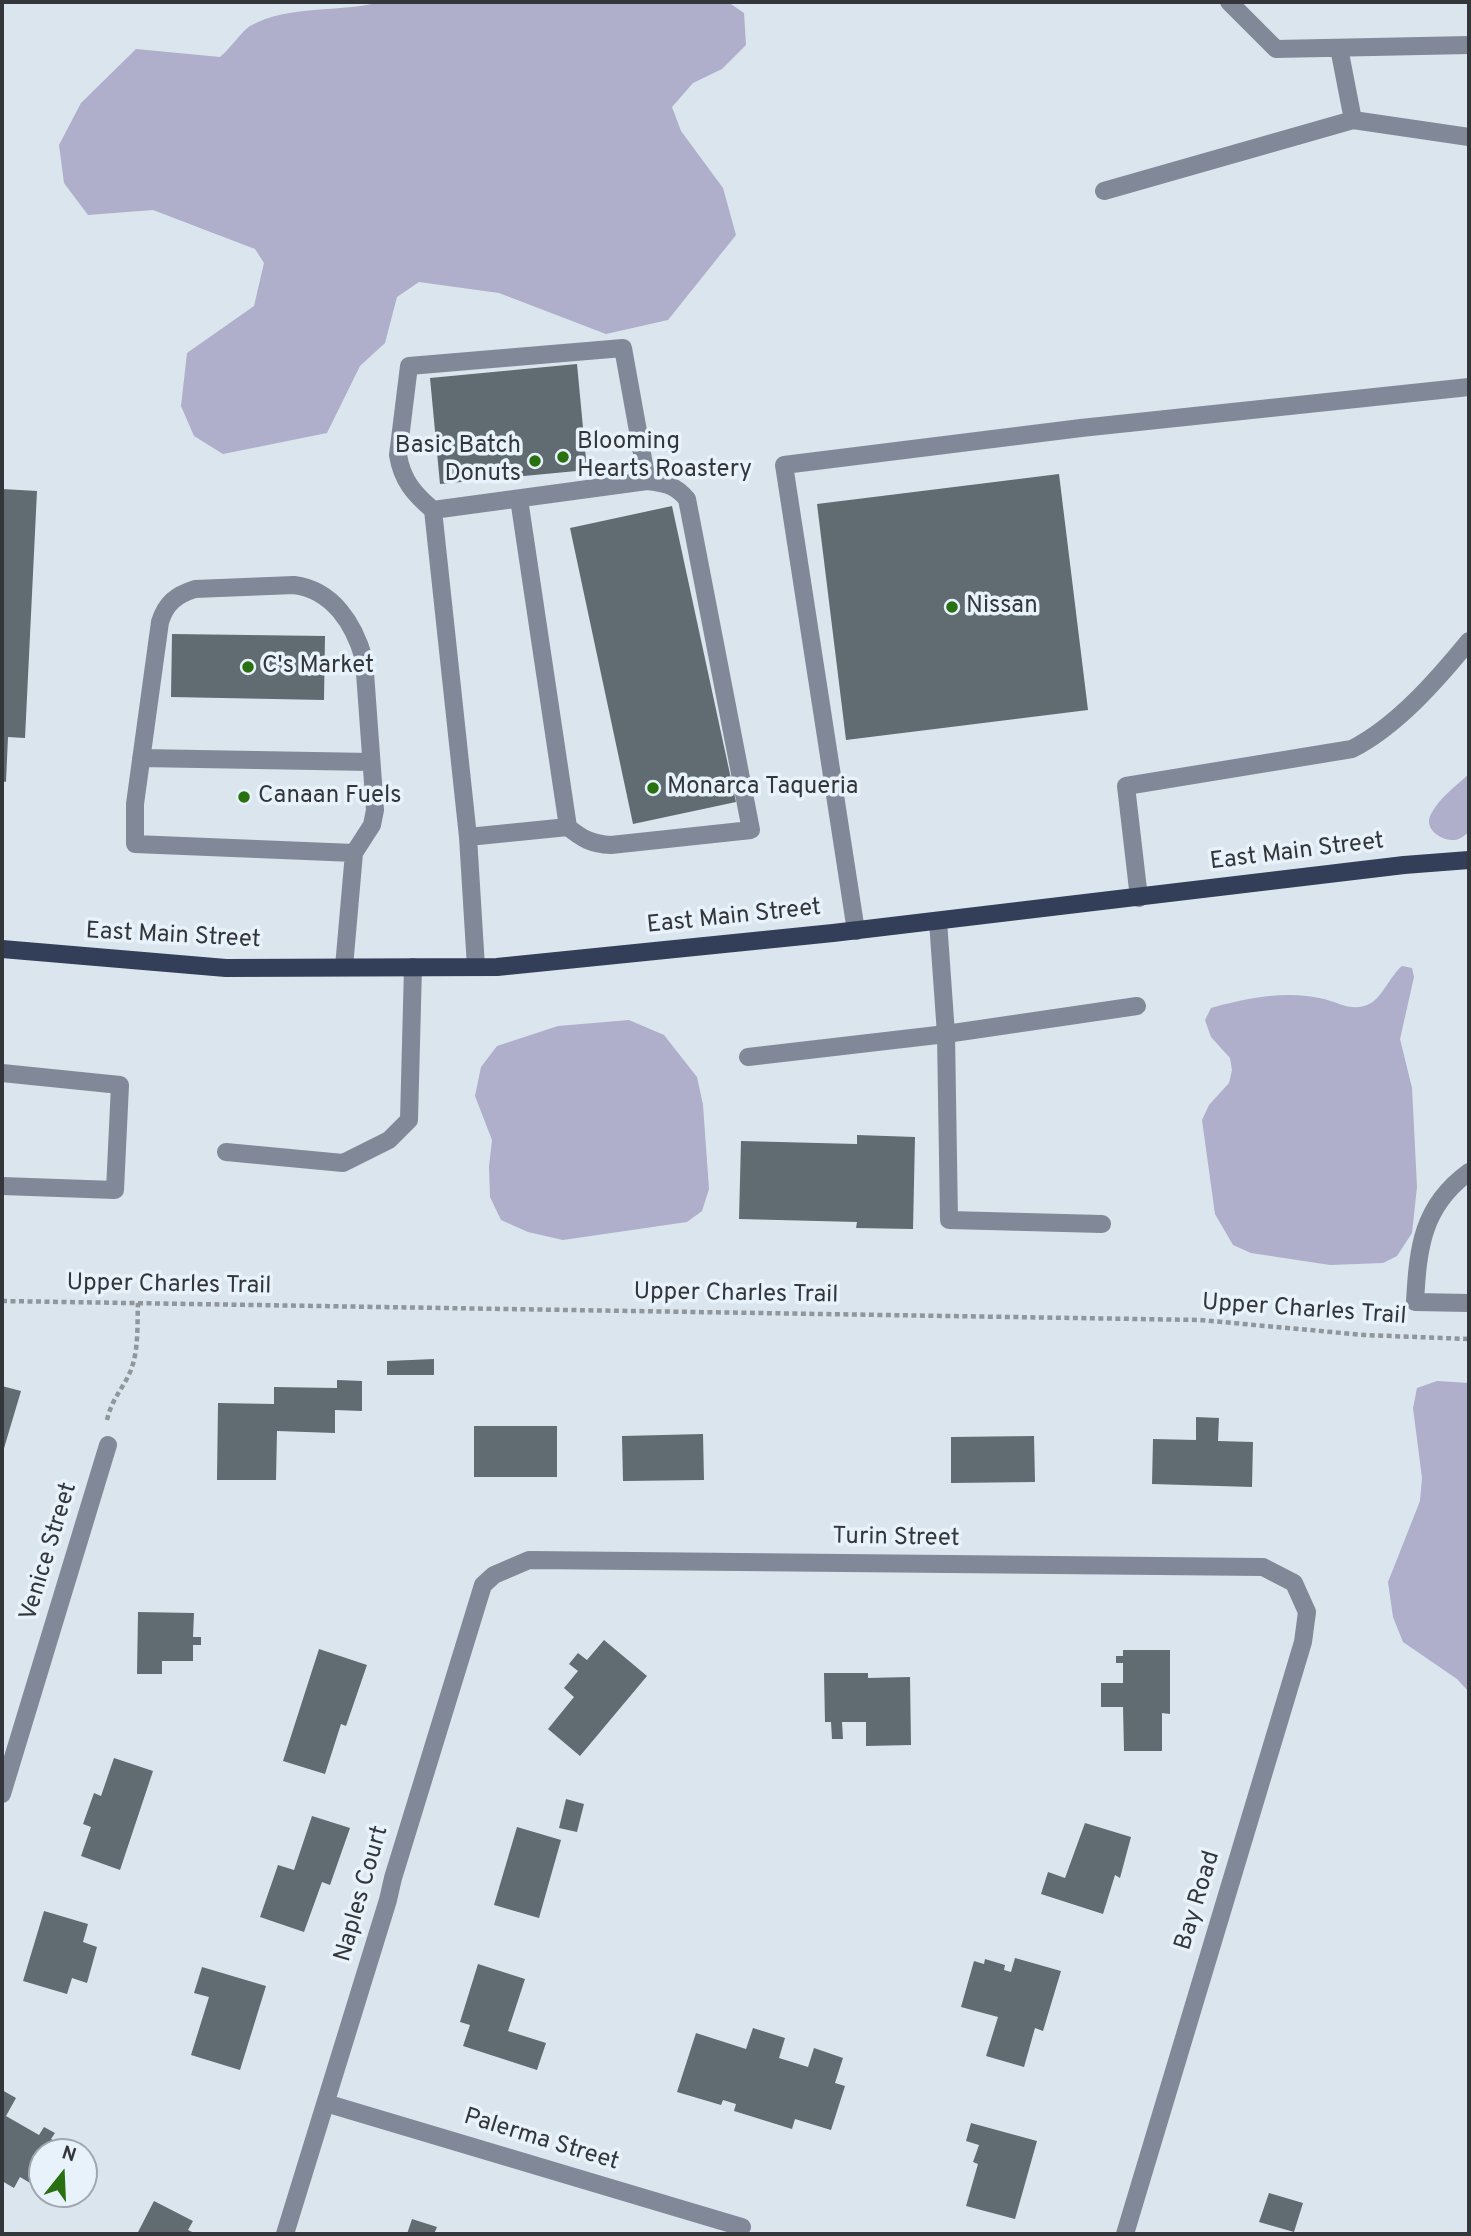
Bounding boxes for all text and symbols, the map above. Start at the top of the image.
place label: Blooming Hearts Roastery [577,429,752,485]
place label: Basic Batch Donuts [395,433,521,489]
marker: Blooming Hearts Roastery [555,449,571,465]
marker: Basic Batch Donuts [527,453,543,469]
place label: Nissan [966,593,1038,621]
marker: Nissan [944,599,960,615]
place label: C's Market [262,653,374,681]
marker: C's Market [240,659,256,675]
place label: Monarca Taqueria [667,774,858,802]
marker: Monarca Taqueria [645,780,661,796]
place label: Canaan Fuels [258,783,401,811]
marker: Canaan Fuels [236,789,252,805]
street label: East Main Street [1208,828,1386,878]
street label: East Main Street [645,895,823,941]
street label: East Main Street [85,918,261,956]
street label: Upper Charles Trail [66,1270,272,1302]
street label: Upper Charles Trail [633,1279,839,1311]
street label: Upper Charles Trail [1201,1289,1407,1333]
street label: Venice Street [15,1479,85,1625]
street label: Turin Street [832,1523,960,1555]
street label: Naples Court [330,1823,396,1965]
street label: Bay Road [1170,1848,1228,1954]
street label: Palerma Street [460,2104,622,2178]
north arrow [28,2138,98,2208]
text: N [59,2141,79,2168]

